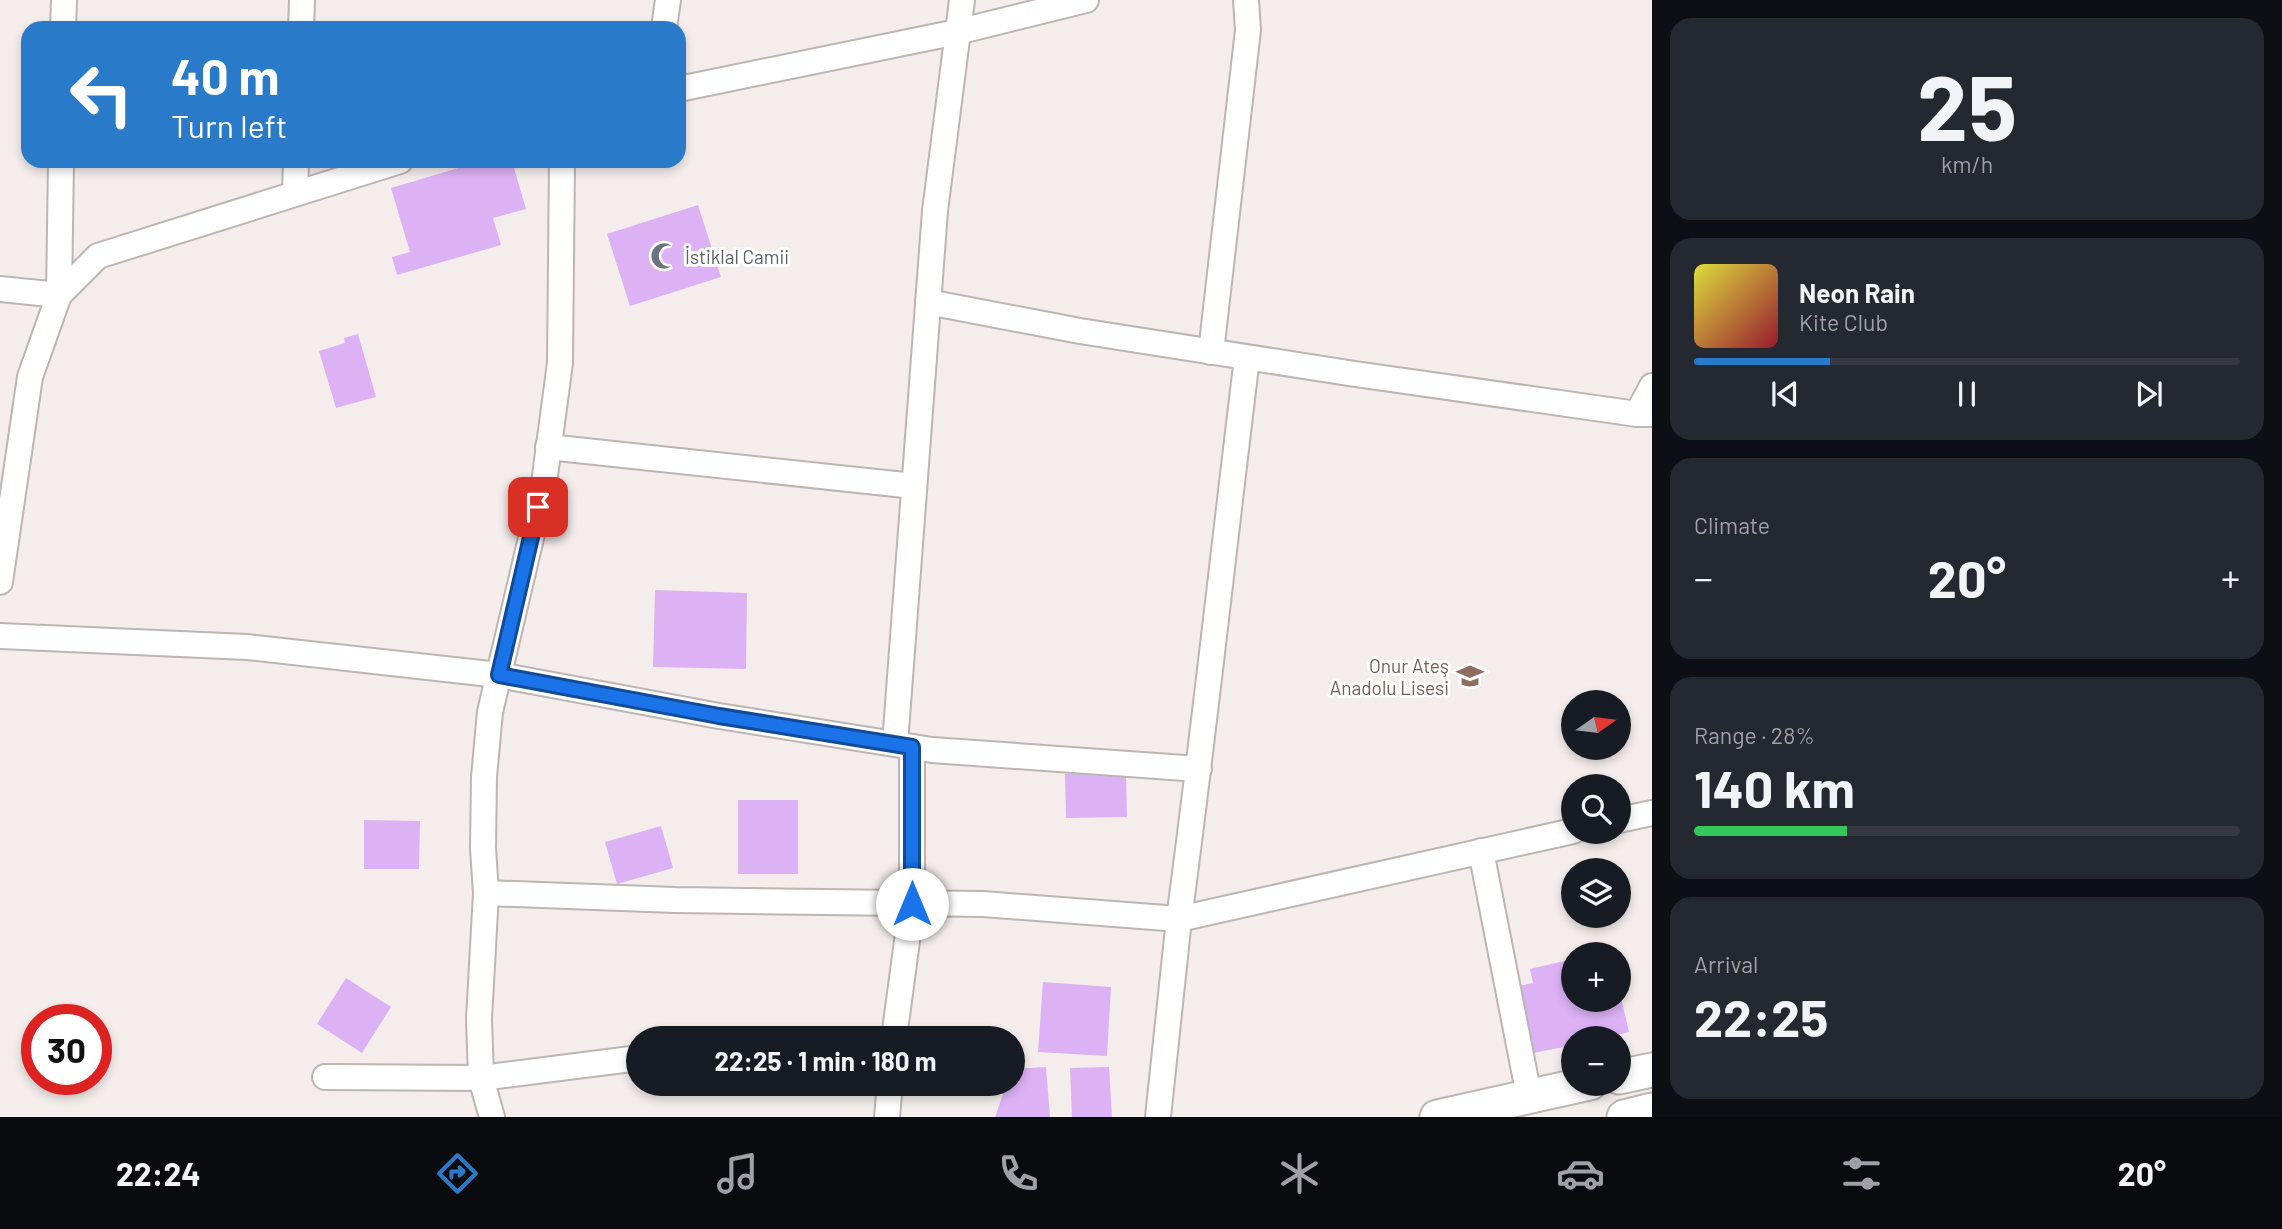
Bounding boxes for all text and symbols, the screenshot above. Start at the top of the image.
text: 40 m [171,46,279,105]
icon: left [56,49,147,140]
text: 25 [1917,50,2017,159]
text: Turn left [171,106,288,144]
text: km/h [1941,150,1993,178]
mosque icon: İstiklal Camii [649,241,679,271]
place label: İstiklal Camii [685,245,789,268]
text: Neon Rain [1799,277,1915,308]
text: Kite Club [1799,308,1888,336]
icon: previous [1766,375,1804,413]
icon: pause [1948,375,1986,413]
icon: next [2130,375,2168,413]
pin [508,477,568,537]
icon: arrive [519,488,557,526]
text: Climate [1694,511,1770,539]
text: 20° [1928,546,2006,608]
text: − [1694,554,1713,600]
text: + [2221,554,2240,600]
place label: Onur Ateş Anadolu Lisesi [1330,654,1449,699]
school or university icon: Onur Ateş Anadolu Lisesi [1455,661,1485,691]
north arrow [1561,690,1631,760]
map controls [1561,690,1631,1096]
text: Range · 28% [1694,721,1815,749]
text: 140 km [1694,756,1855,818]
button: search [1561,774,1631,844]
button: layers [1561,858,1631,928]
position arrow [875,867,949,941]
button: + [1561,942,1631,1012]
text: Arrival [1694,950,1758,978]
text: 22:25 [1694,985,1828,1047]
speed limit sign: 30 [21,1004,112,1095]
button: − [1561,1026,1631,1096]
text: 22:25 · 1 min · 180 m [714,1045,937,1076]
icon: directions [433,1149,482,1198]
icon: music [713,1149,762,1198]
icon: phone [994,1149,1043,1198]
icon: climate [1275,1149,1324,1198]
icon: car [1556,1149,1605,1198]
icon: filters [1837,1149,1886,1198]
text: 22:24 [116,1154,201,1192]
text: 20° [2118,1154,2166,1192]

